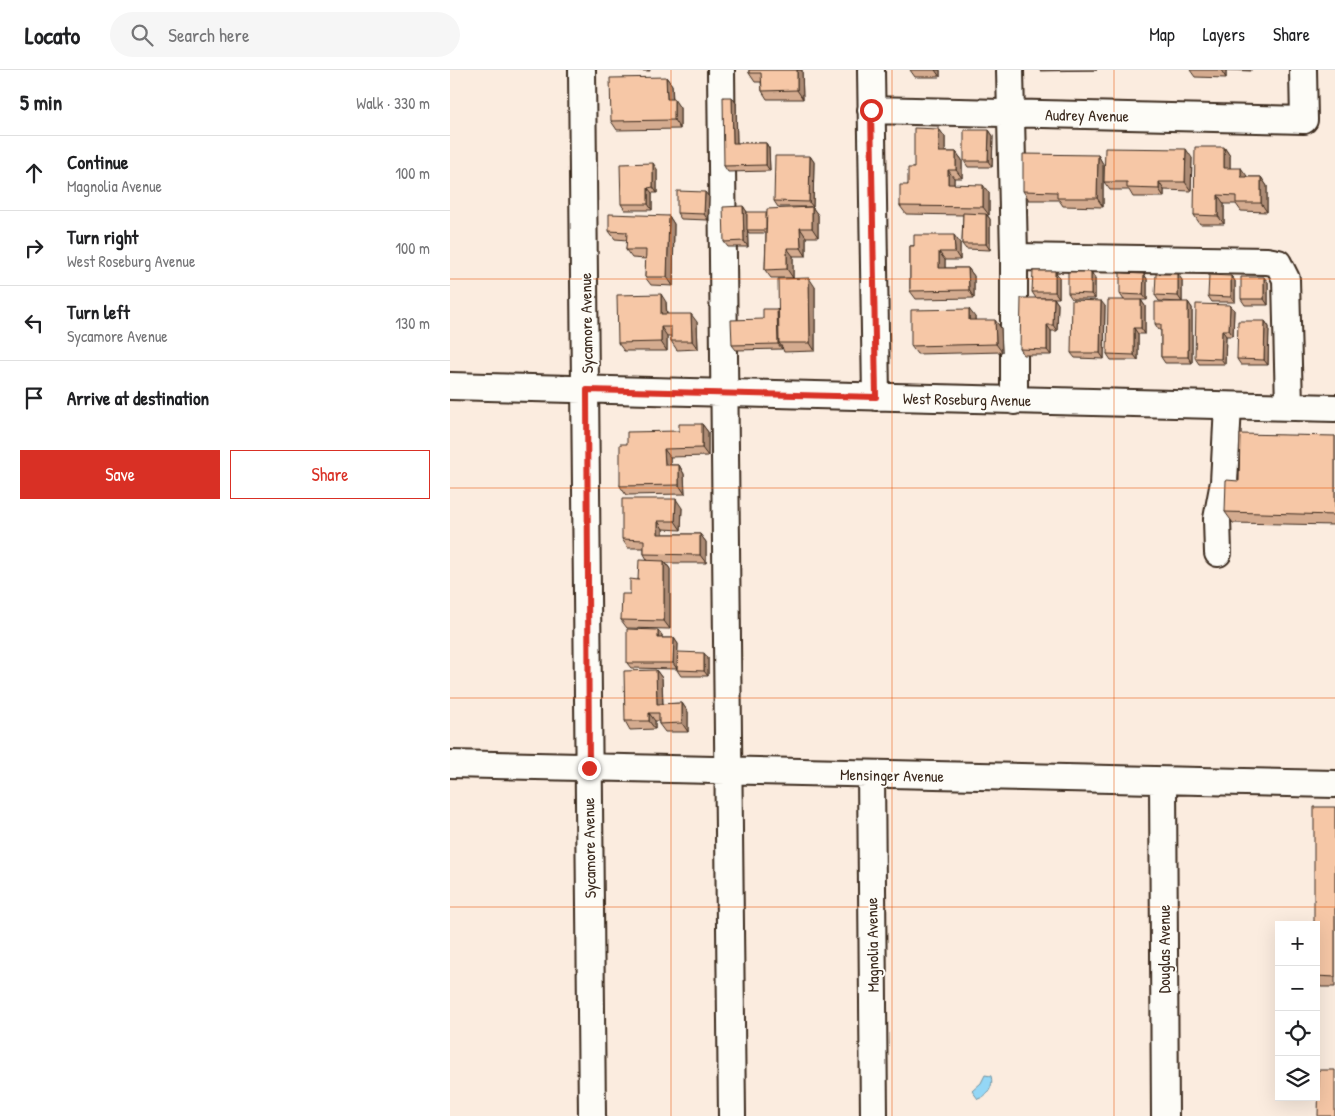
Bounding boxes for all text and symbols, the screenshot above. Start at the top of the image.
search box [110,12,460,57]
text: Locato [25,19,80,51]
icon: search [128,21,156,49]
text: Search here [168,22,249,48]
text: Map [1149,22,1175,47]
text: Layers [1203,22,1245,47]
text: Share [1273,22,1310,47]
text: 5 min [20,88,62,117]
text: Walk · 330 m [356,92,430,114]
route start [860,99,883,122]
street label: Audrey Avenue [1045,103,1130,127]
text: Continue [67,149,128,175]
icon: ahead [20,159,48,187]
text: 100 m [395,162,430,184]
text: Magnolia Avenue [67,175,162,197]
text: Turn right [67,224,138,250]
icon: right [20,234,48,262]
text: 100 m [395,237,430,259]
text: West Roseburg Avenue [67,250,195,272]
street label: Sycamore Avenue [574,272,598,374]
text: Turn left [67,299,130,325]
icon: left [20,309,48,337]
text: 130 m [395,312,430,334]
text: Sycamore Avenue [67,325,168,347]
icon: arrive [20,384,48,412]
text: Arrive at destination [67,385,209,411]
street label: West Roseburg Avenue [903,387,1032,411]
button: Save [20,450,220,499]
button: Share [230,450,430,499]
route end [578,757,601,780]
street label: Mensinger Avenue [840,763,945,787]
street label: Sycamore Avenue [577,797,601,899]
street label: Magnolia Avenue [860,897,884,993]
street label: Douglas Avenue [1153,904,1175,993]
map controls [1275,921,1320,1101]
button: + [1275,921,1320,966]
button: − [1275,966,1320,1011]
button: locate [1275,1011,1320,1056]
button: layers [1275,1056,1320,1101]

